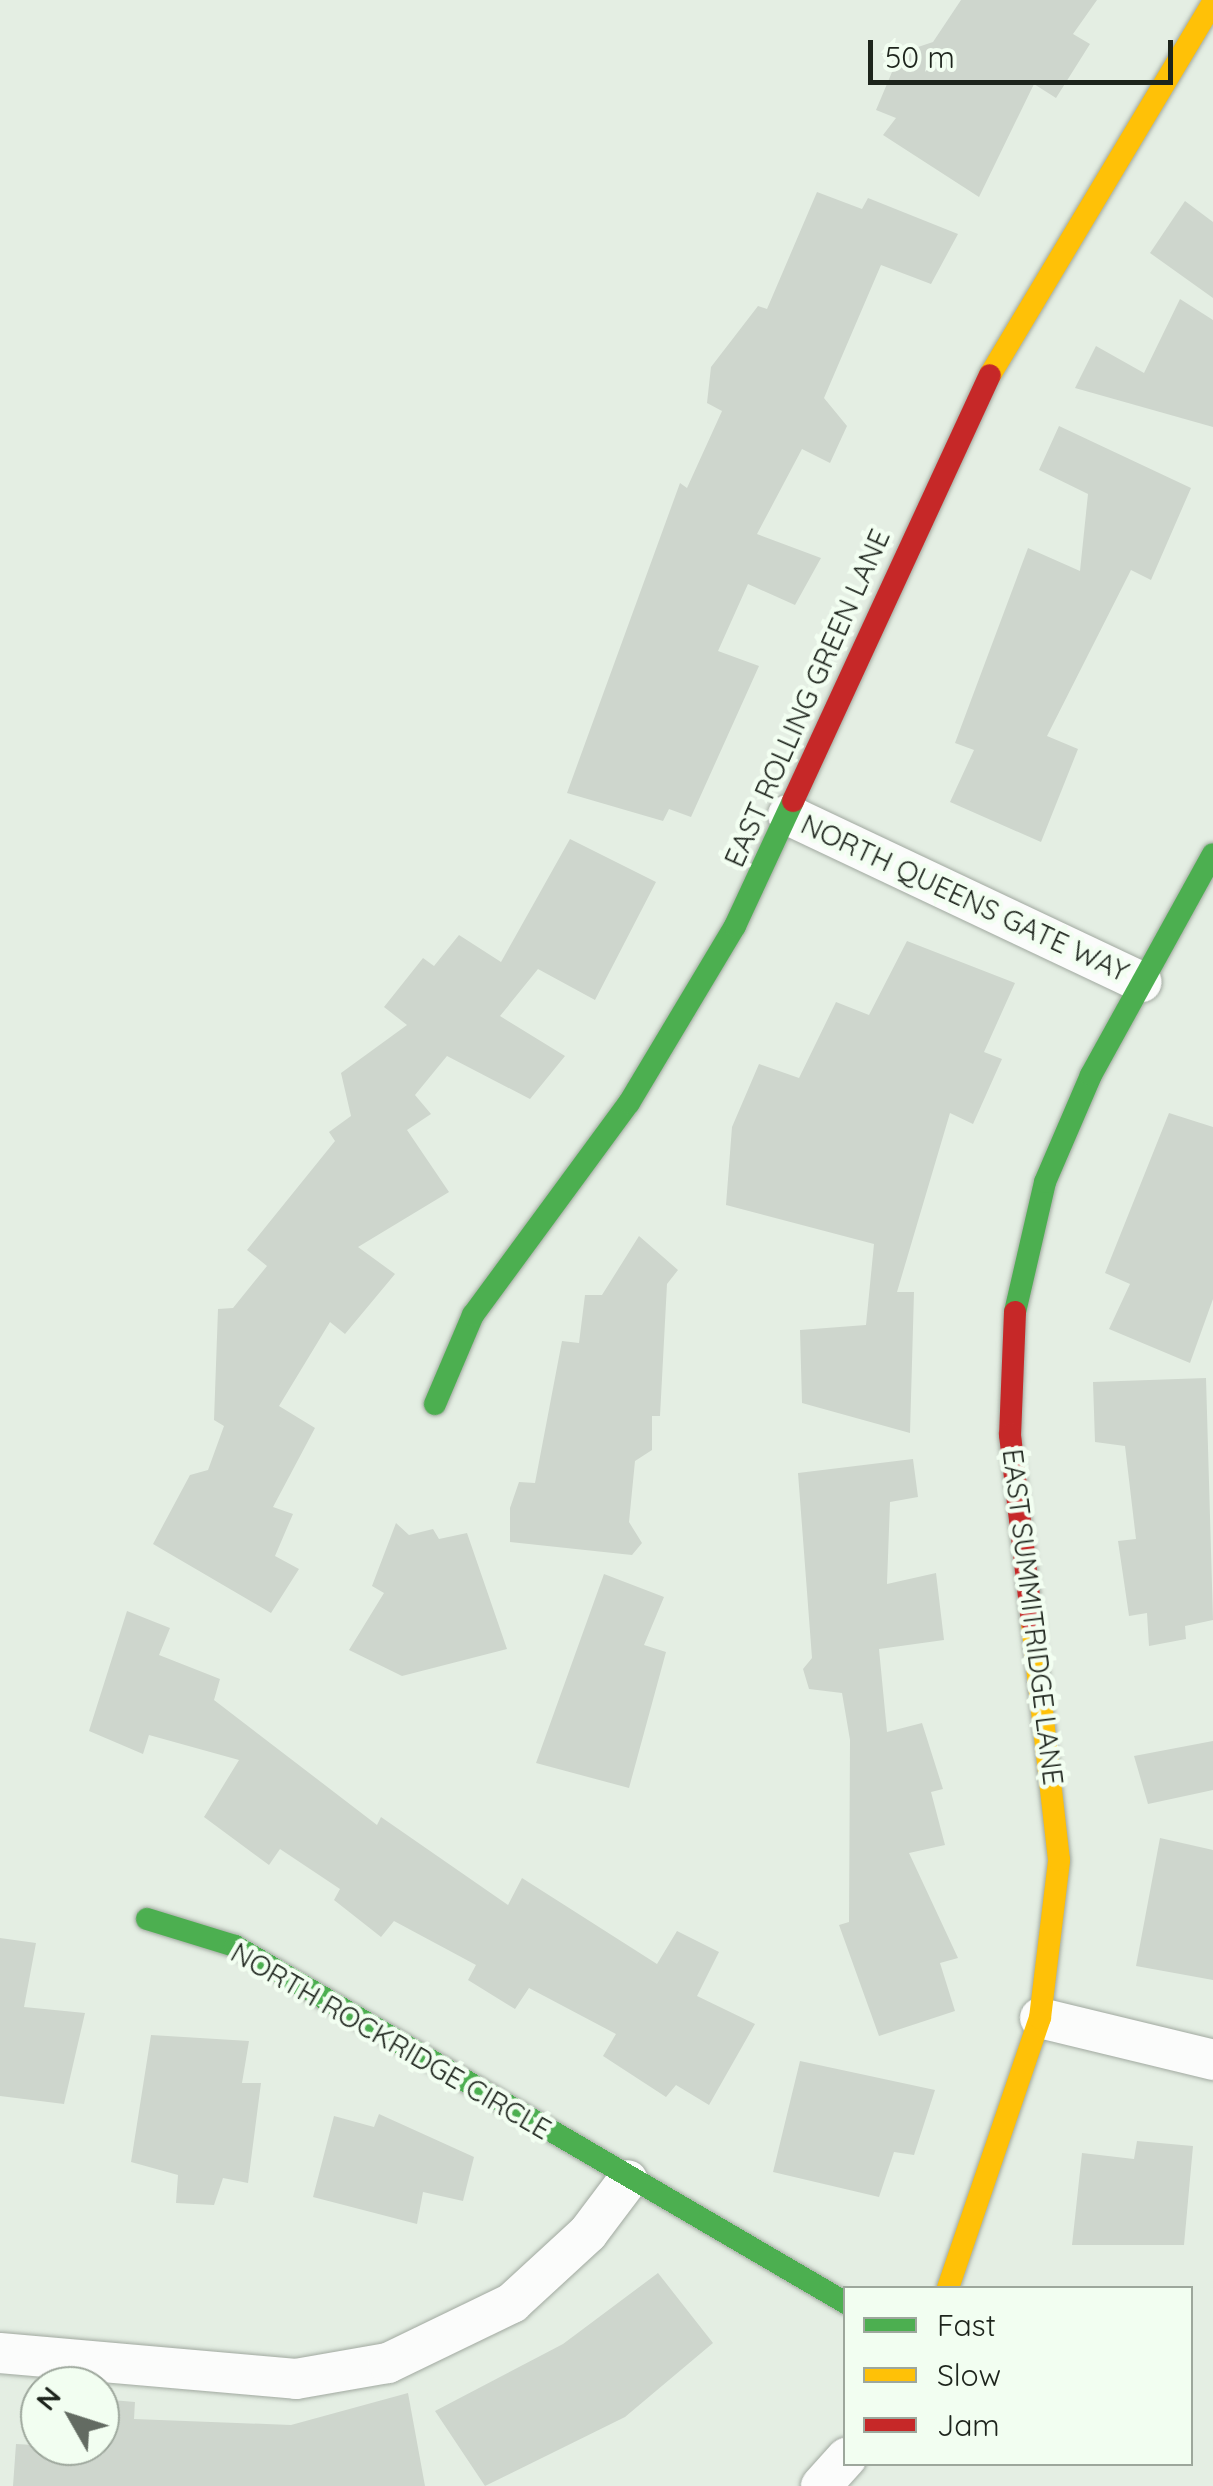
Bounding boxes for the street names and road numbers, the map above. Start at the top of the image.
street label: EAST ROLLING GREEN LANE [717,524,897,872]
street label: NORTH QUEENS GATE WAY [796,807,1134,989]
street label: EAST SUMMITRIDGE LANE [996,1447,1070,1787]
street label: NORTH ROCKRIDGE CIRCLE [225,1936,557,2146]

